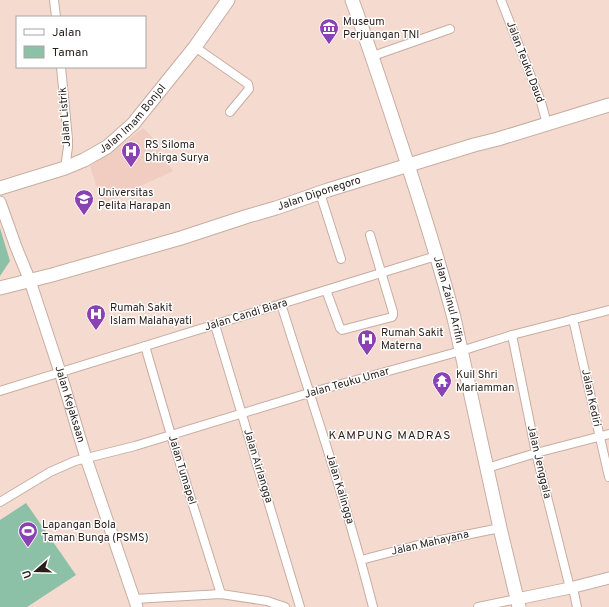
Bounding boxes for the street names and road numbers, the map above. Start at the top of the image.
street label: Jalan Teuku Daud [503,19,547,105]
street label: Jalan Imam Bonjol [97,81,169,157]
street label: Jalan Listrik [56,86,74,147]
street label: Jalan Diponegoro [276,173,363,214]
street label: Jalan Zainul Arifin [430,255,466,345]
street label: Jalan Candi Biara [203,296,289,334]
street label: Jalan Kejaksaan [51,364,88,444]
street label: Jalan Teuku Umar [303,364,392,402]
street label: Jalan Kediri [578,368,604,428]
street label: Jalan Jenggala [524,424,554,500]
street label: Jalan Airlangga [240,427,276,505]
street label: Jalan Tumapel [165,434,199,506]
street label: Jalan Kalingga [323,452,357,526]
street label: Jalan Mahayana [390,527,470,559]

